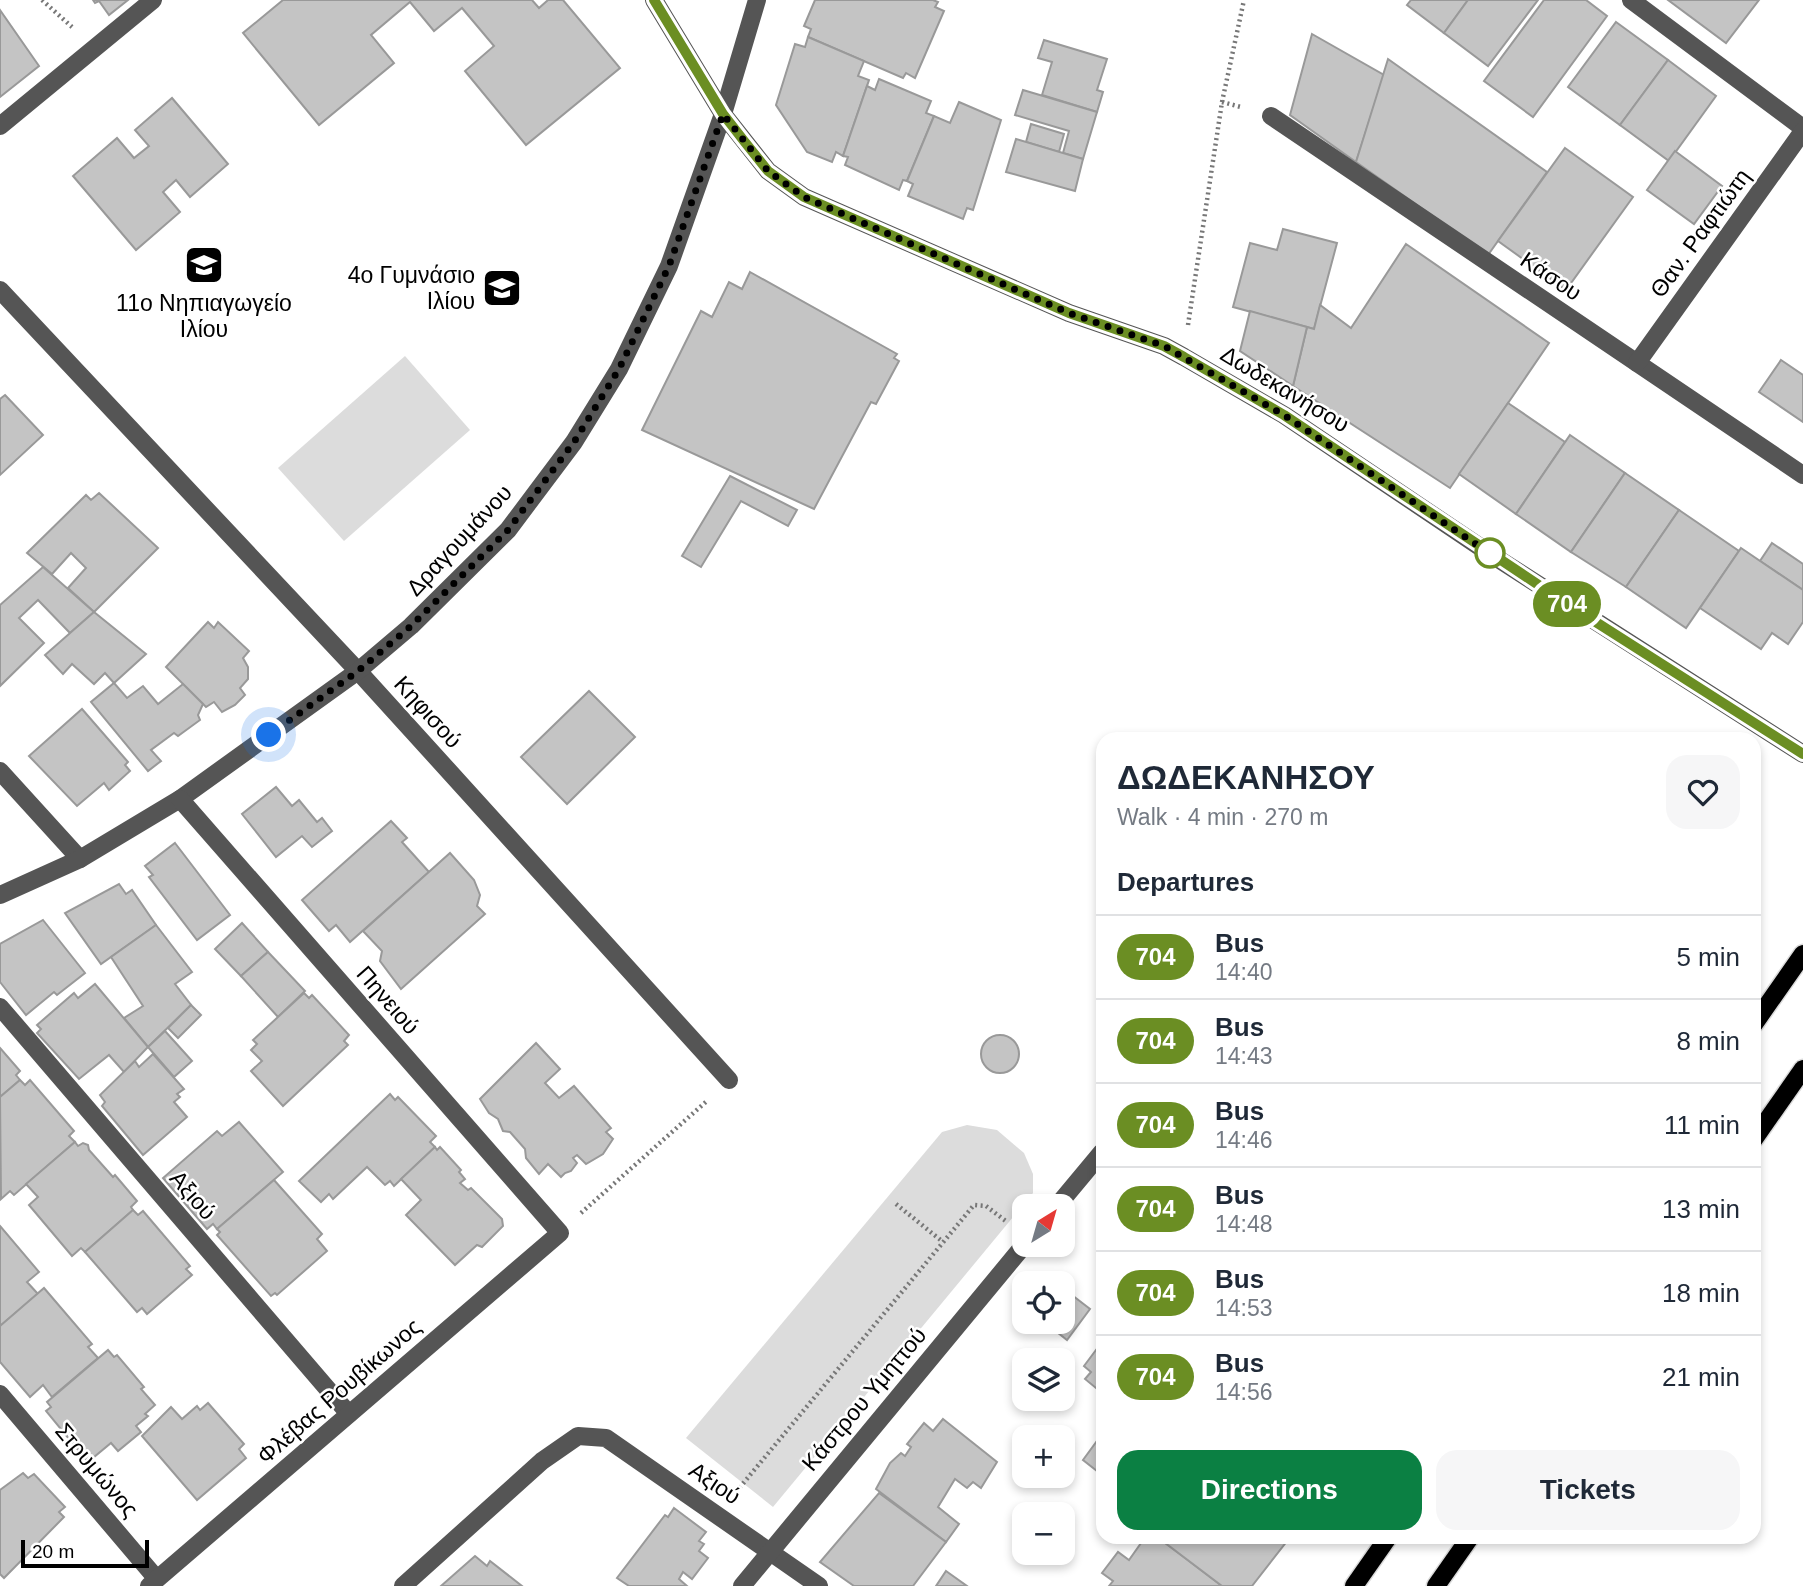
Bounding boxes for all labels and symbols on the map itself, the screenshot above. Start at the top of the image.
street label: Θαν. Ραφτιώτη [1645,164,1755,302]
school or university icon: 11ο Νηπιαγωγείο Ιλίου [183,244,225,286]
street label: Κάσου [1516,246,1586,306]
place label: 4ο Γυμνάσιο Ιλίου [348,262,475,314]
school or university icon: 4ο Γυμνάσιο Ιλίου [481,267,523,309]
place label: 11ο Νηπιαγωγείο Ιλίου [116,290,292,342]
street label: Δωδεκανήσου [1216,341,1354,437]
street label: Δραγουμάνου [401,479,517,601]
unlabelled marker [1475,538,1505,568]
line badge: 704 [1527,581,1607,627]
street label: Κηφισού [389,671,467,753]
your location [251,717,286,752]
street label: Πηνειού [351,961,425,1039]
street label: Αξιού [165,1165,221,1225]
north arrow [1012,1194,1074,1256]
street label: Φλέβας Ρουβίκωνος [252,1313,426,1469]
street label: Κάστρου Υμηττού [797,1322,931,1476]
street label: Στρυμώνος [50,1418,144,1522]
street label: Αξιού [684,1457,746,1509]
scale bar [21,1537,149,1569]

